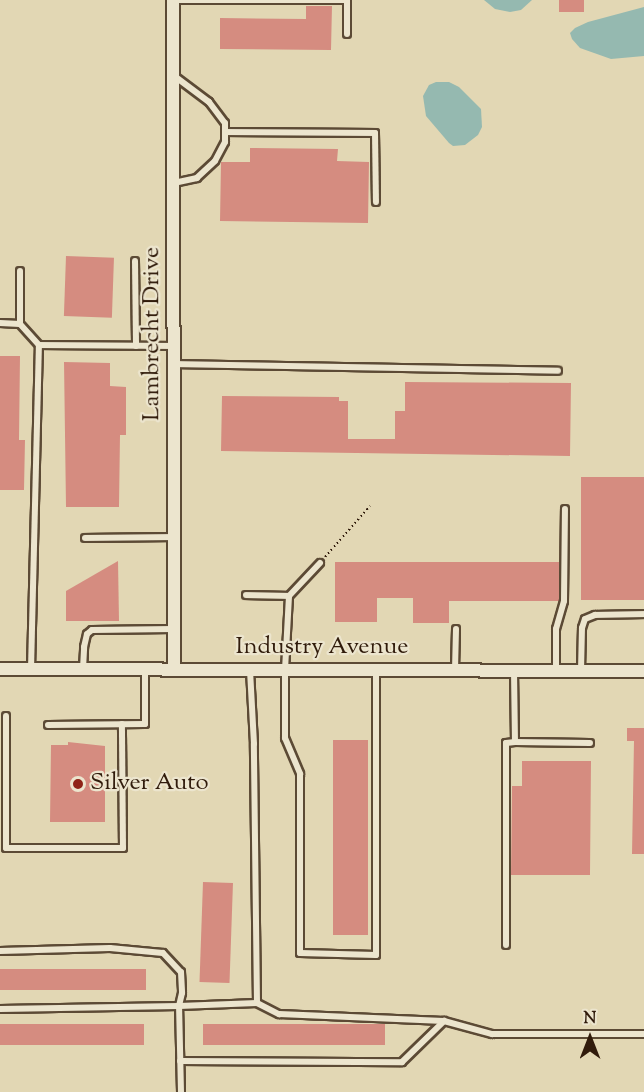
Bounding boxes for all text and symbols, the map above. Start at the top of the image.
street label: Lambrecht Drive [139,247,167,421]
street label: Industry Avenue [236,634,408,662]
place label: Silver Auto [90,770,209,798]
marker: Silver Auto [71,777,85,791]
north arrow [560,1008,620,1068]
text: N [584,1008,596,1031]

